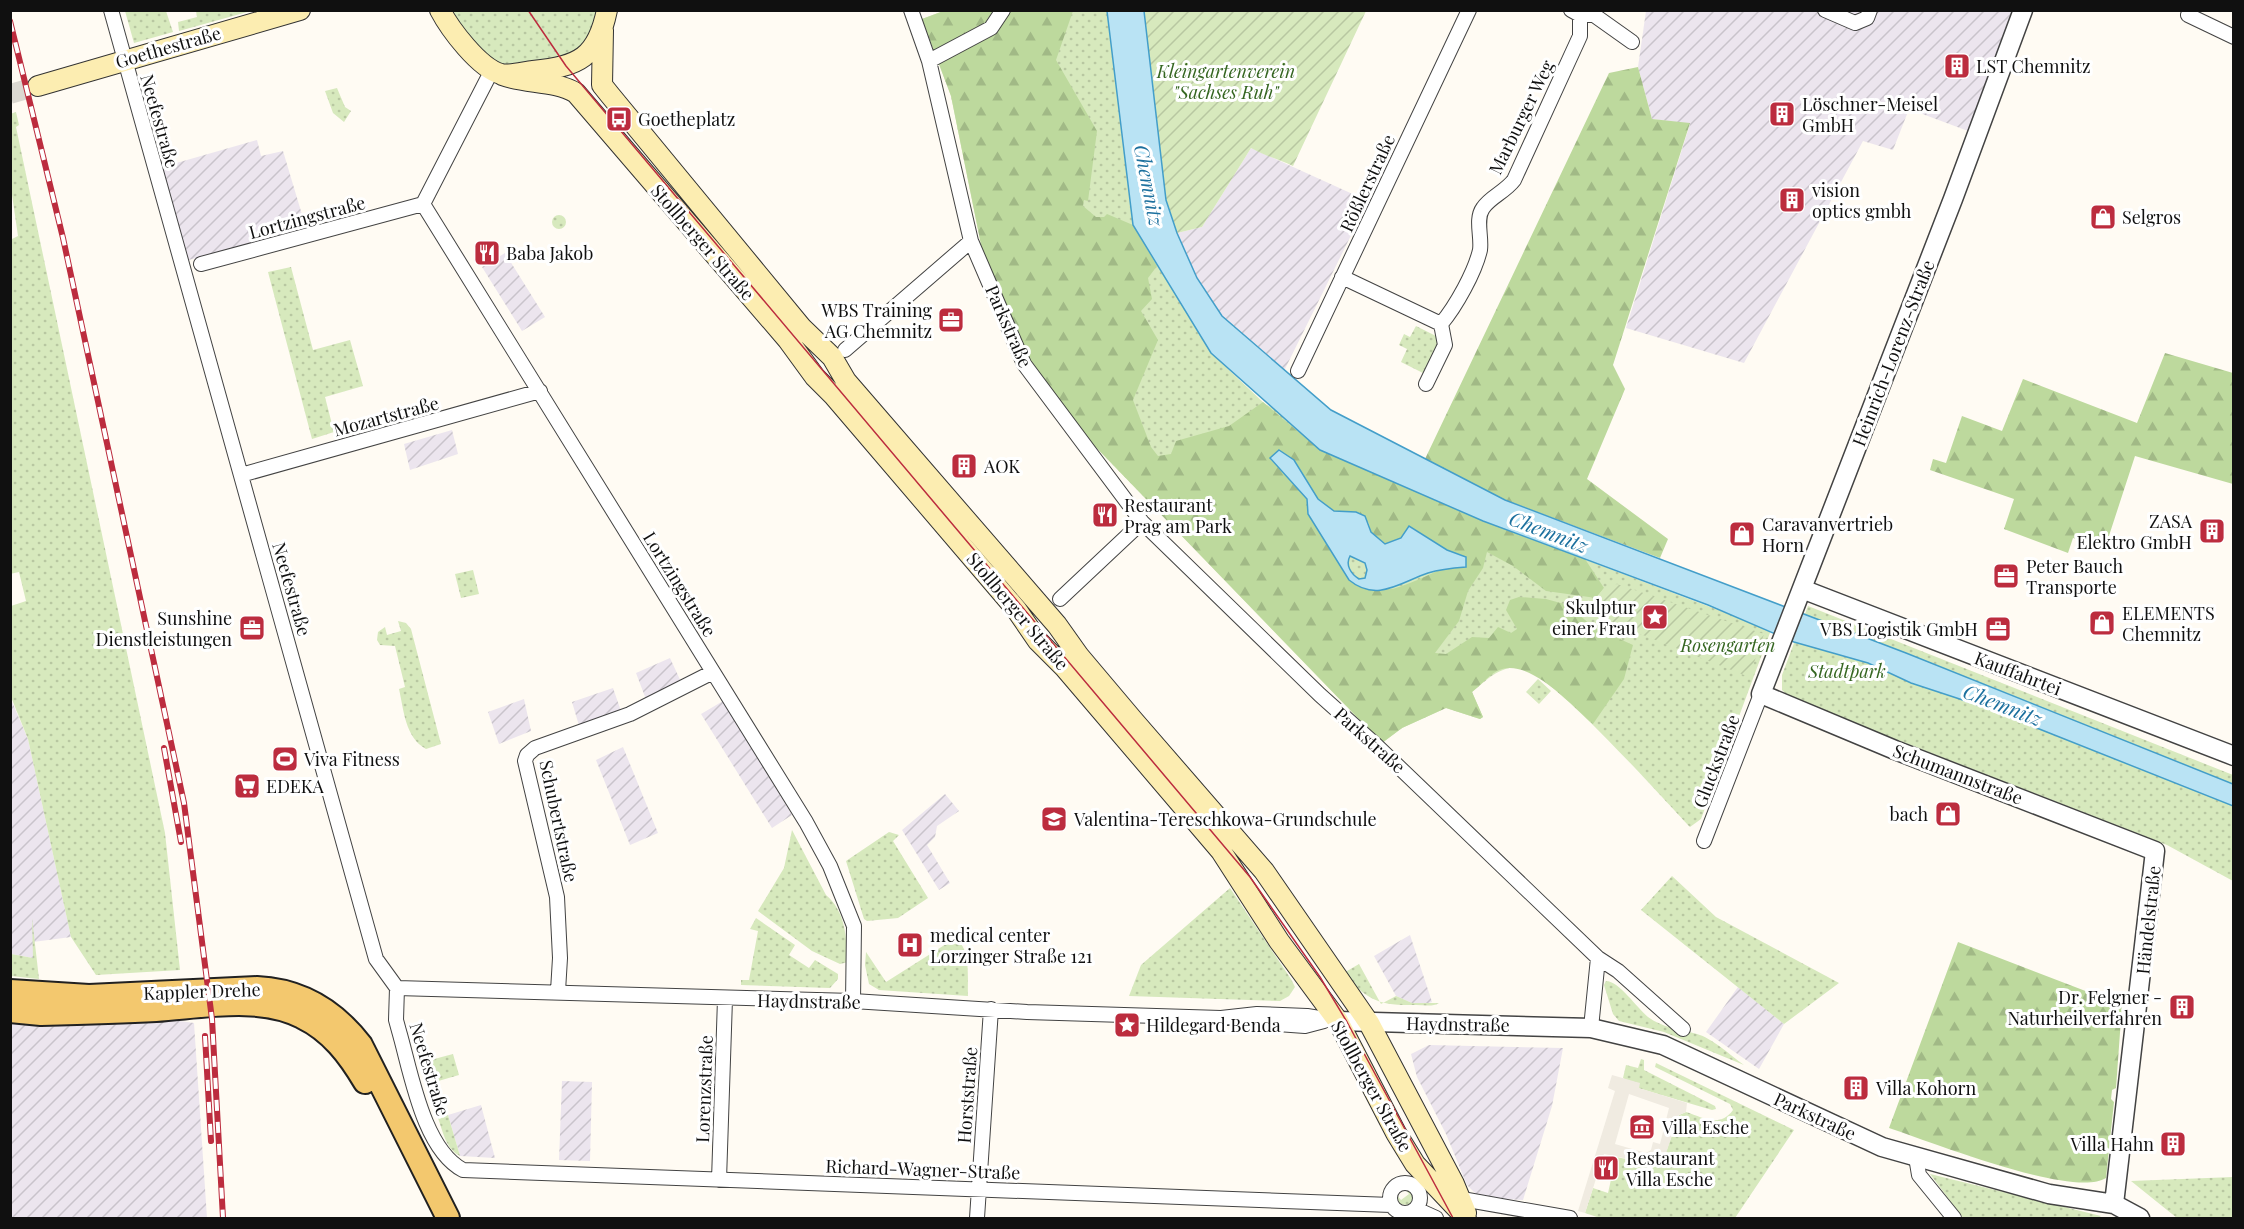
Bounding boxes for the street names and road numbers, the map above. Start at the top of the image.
street label: Goethestraße [112,20,224,74]
street label: Marburger Weg [1483,55,1559,178]
street label: Neefestraße [135,71,185,171]
street label: Rößlerstraße [1334,130,1400,236]
street label: Stollberger Straße [646,179,760,305]
street label: Lortzingstraße [246,190,368,244]
street label: Heinrich-Lorenz-Straße [1846,256,1940,450]
street label: Parkstraße [980,281,1038,371]
street label: Mozartstraße [331,390,441,442]
street label: Lortzingstraße [638,527,722,641]
street label: Neefestraße [267,539,317,639]
street label: Stollberger Straße [962,547,1074,675]
street label: Kauffahrtei [1971,645,2065,701]
street label: Parkstraße [1329,702,1411,778]
street label: Gluckstraße [1687,711,1745,811]
street label: Schumannstraße [1890,738,2026,810]
street label: Schubertstraße [534,758,584,884]
street label: Händelstraße [2130,865,2166,975]
street label: Kappler Drehe [143,977,261,1005]
street label: Haydnstraße [757,988,861,1014]
street label: Haydnstraße [1406,1011,1510,1037]
street label: Stollberger Straße [1326,1016,1418,1156]
street label: Neefestraße [404,1019,456,1119]
street label: Lorenzstraße [690,1035,718,1143]
street label: Horststraße [952,1046,982,1144]
street label: Parkstraße [1770,1087,1860,1145]
street label: Richard-Wagner-Straße [825,1154,1021,1184]

